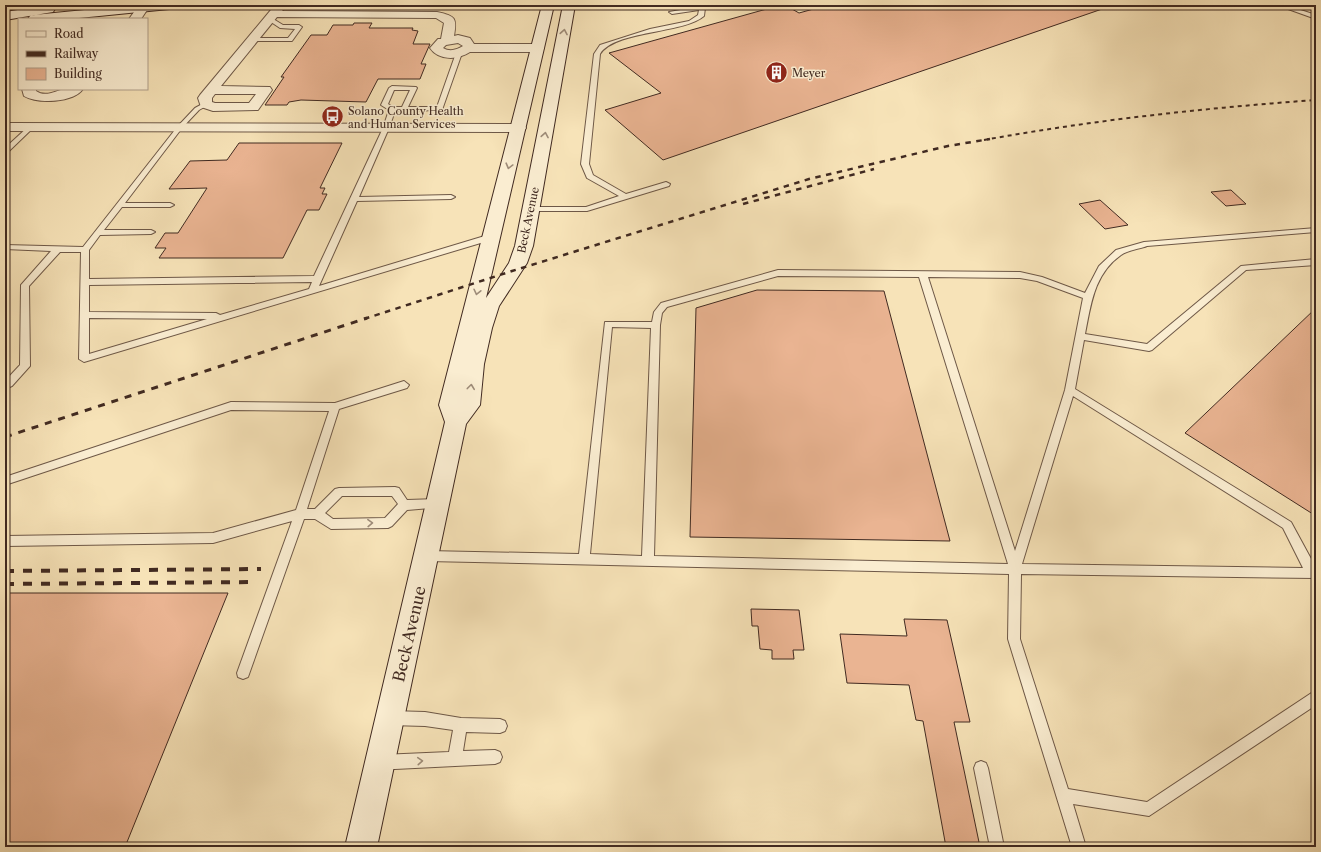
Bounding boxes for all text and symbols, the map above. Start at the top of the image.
legend [18,18,148,90]
text: Road [54,26,84,41]
one-way arrow [559,29,568,35]
text: Railway [54,46,99,61]
building icon: Meyer [763,60,789,86]
text: Building [54,66,102,81]
place label: Meyer [792,66,826,80]
bus stop icon: Solano County Health and Human Services [320,104,346,130]
place label: Solano County Health and Human Services [348,104,464,131]
one-way arrow [540,132,549,138]
one-way arrow [505,162,514,169]
street label: Beck Avenue [514,186,542,254]
one-way arrow [473,288,482,295]
one-way arrow [467,384,476,390]
one-way arrow [367,519,373,527]
street label: Beck Avenue [388,584,430,684]
one-way arrow [417,757,423,766]

